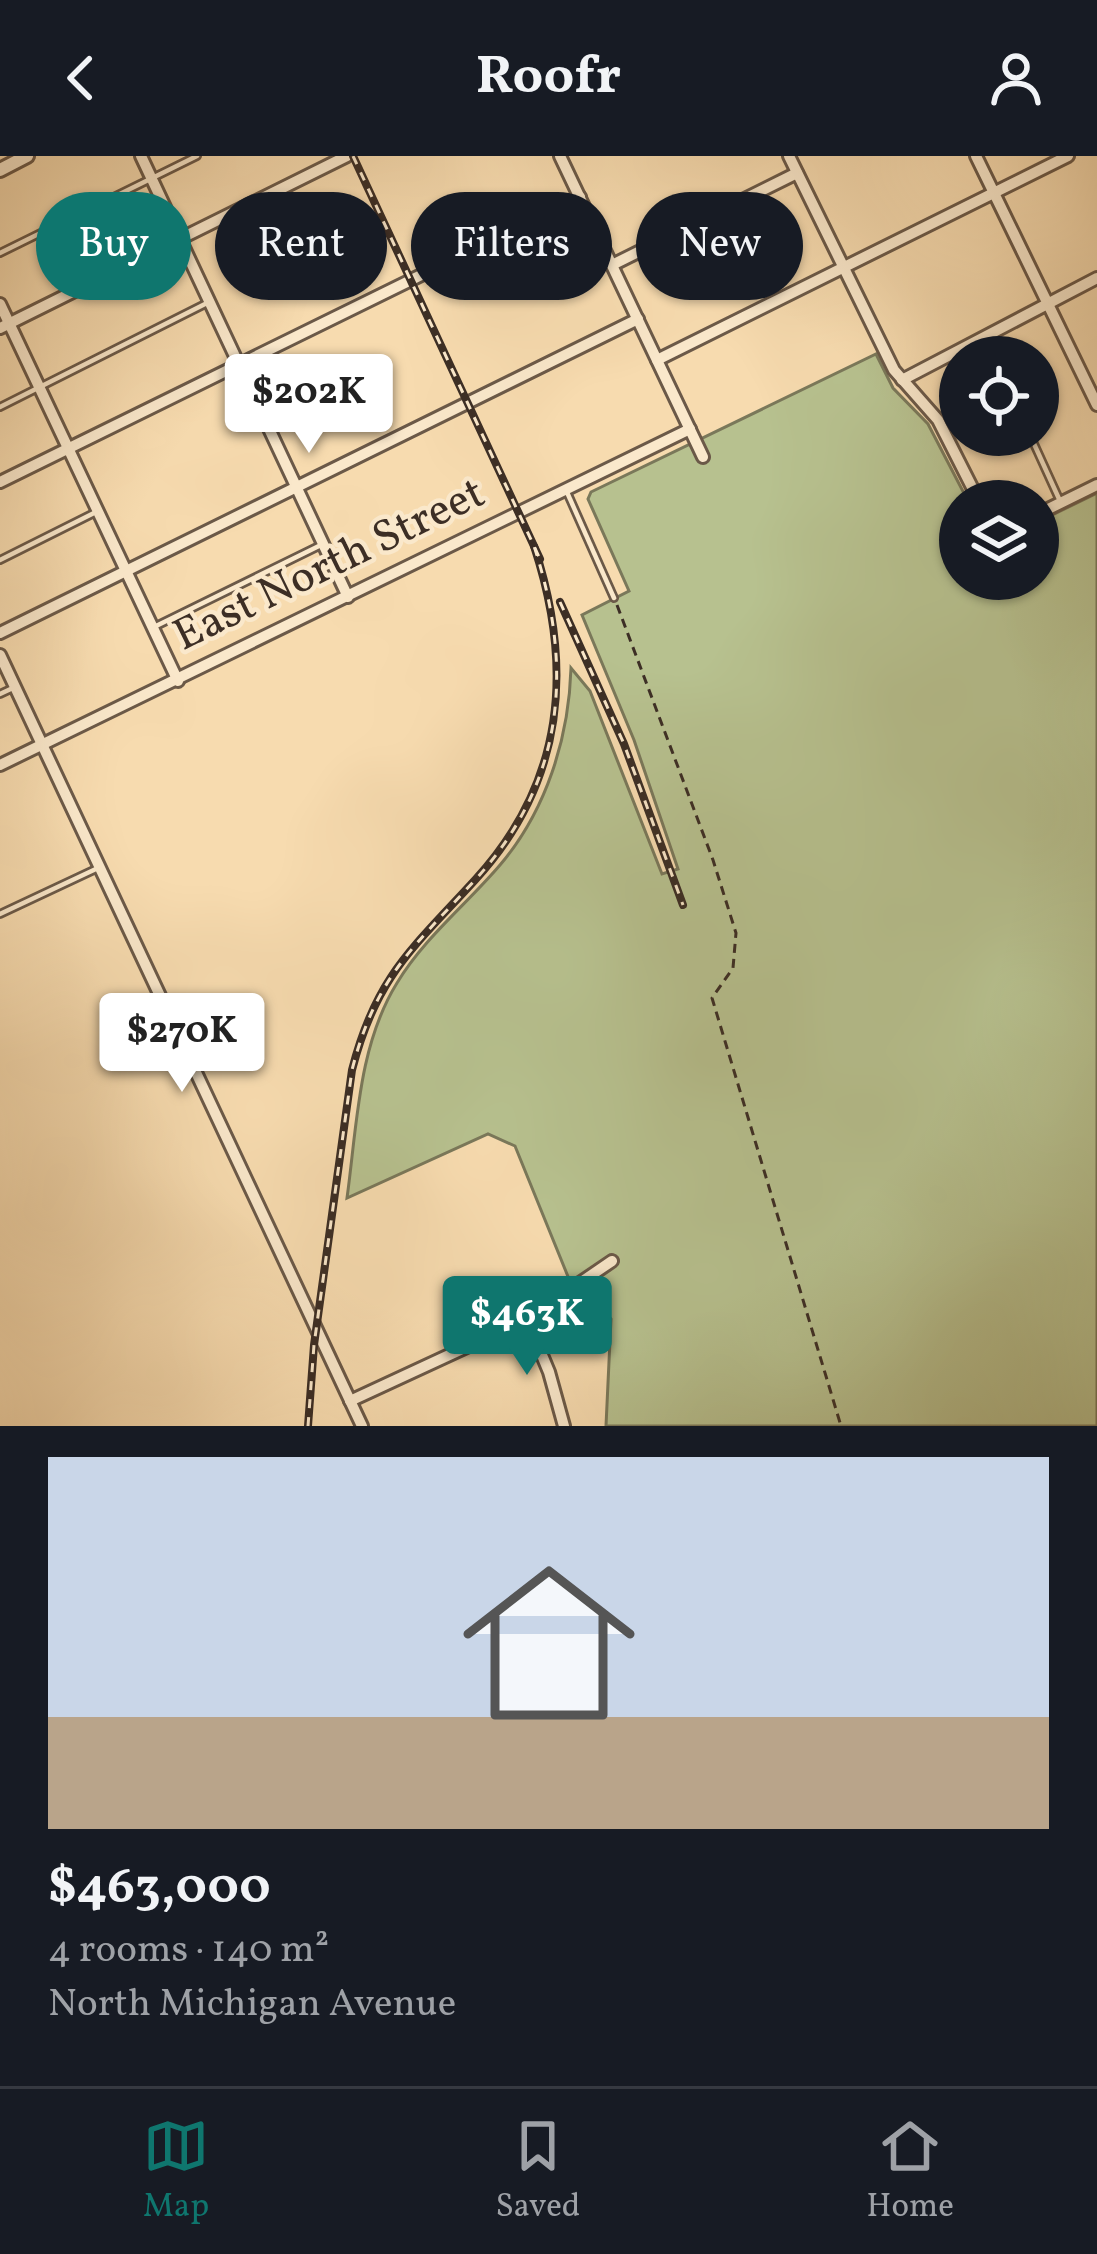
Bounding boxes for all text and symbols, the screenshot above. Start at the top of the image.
text: Roofr [476,41,621,116]
icon: back [48,45,114,111]
icon: person [983,45,1049,111]
chip: Buy [36,192,191,300]
chip: Rent [215,192,387,300]
chip: Filters [411,192,612,300]
chip: New [636,192,803,300]
map controls [939,336,1059,600]
button: locate [939,336,1059,456]
pin: $202K [225,354,393,456]
text: $202K [252,366,366,420]
street label: East North Street [164,463,496,669]
button: layers [939,480,1059,600]
pin: $270K [98,993,266,1095]
text: $270K [126,1005,238,1059]
pin: $463K [443,1276,611,1378]
text: $463K [470,1288,584,1342]
icon: home [441,1535,657,1751]
text: $463,000 [48,1853,271,1924]
text: 4 rooms · 140 m² [48,1924,329,1978]
text: North Michigan Avenue [48,1978,456,2032]
tab: Map [143,2113,209,2231]
tab: Saved [495,2113,580,2231]
tab: Home [867,2113,954,2231]

